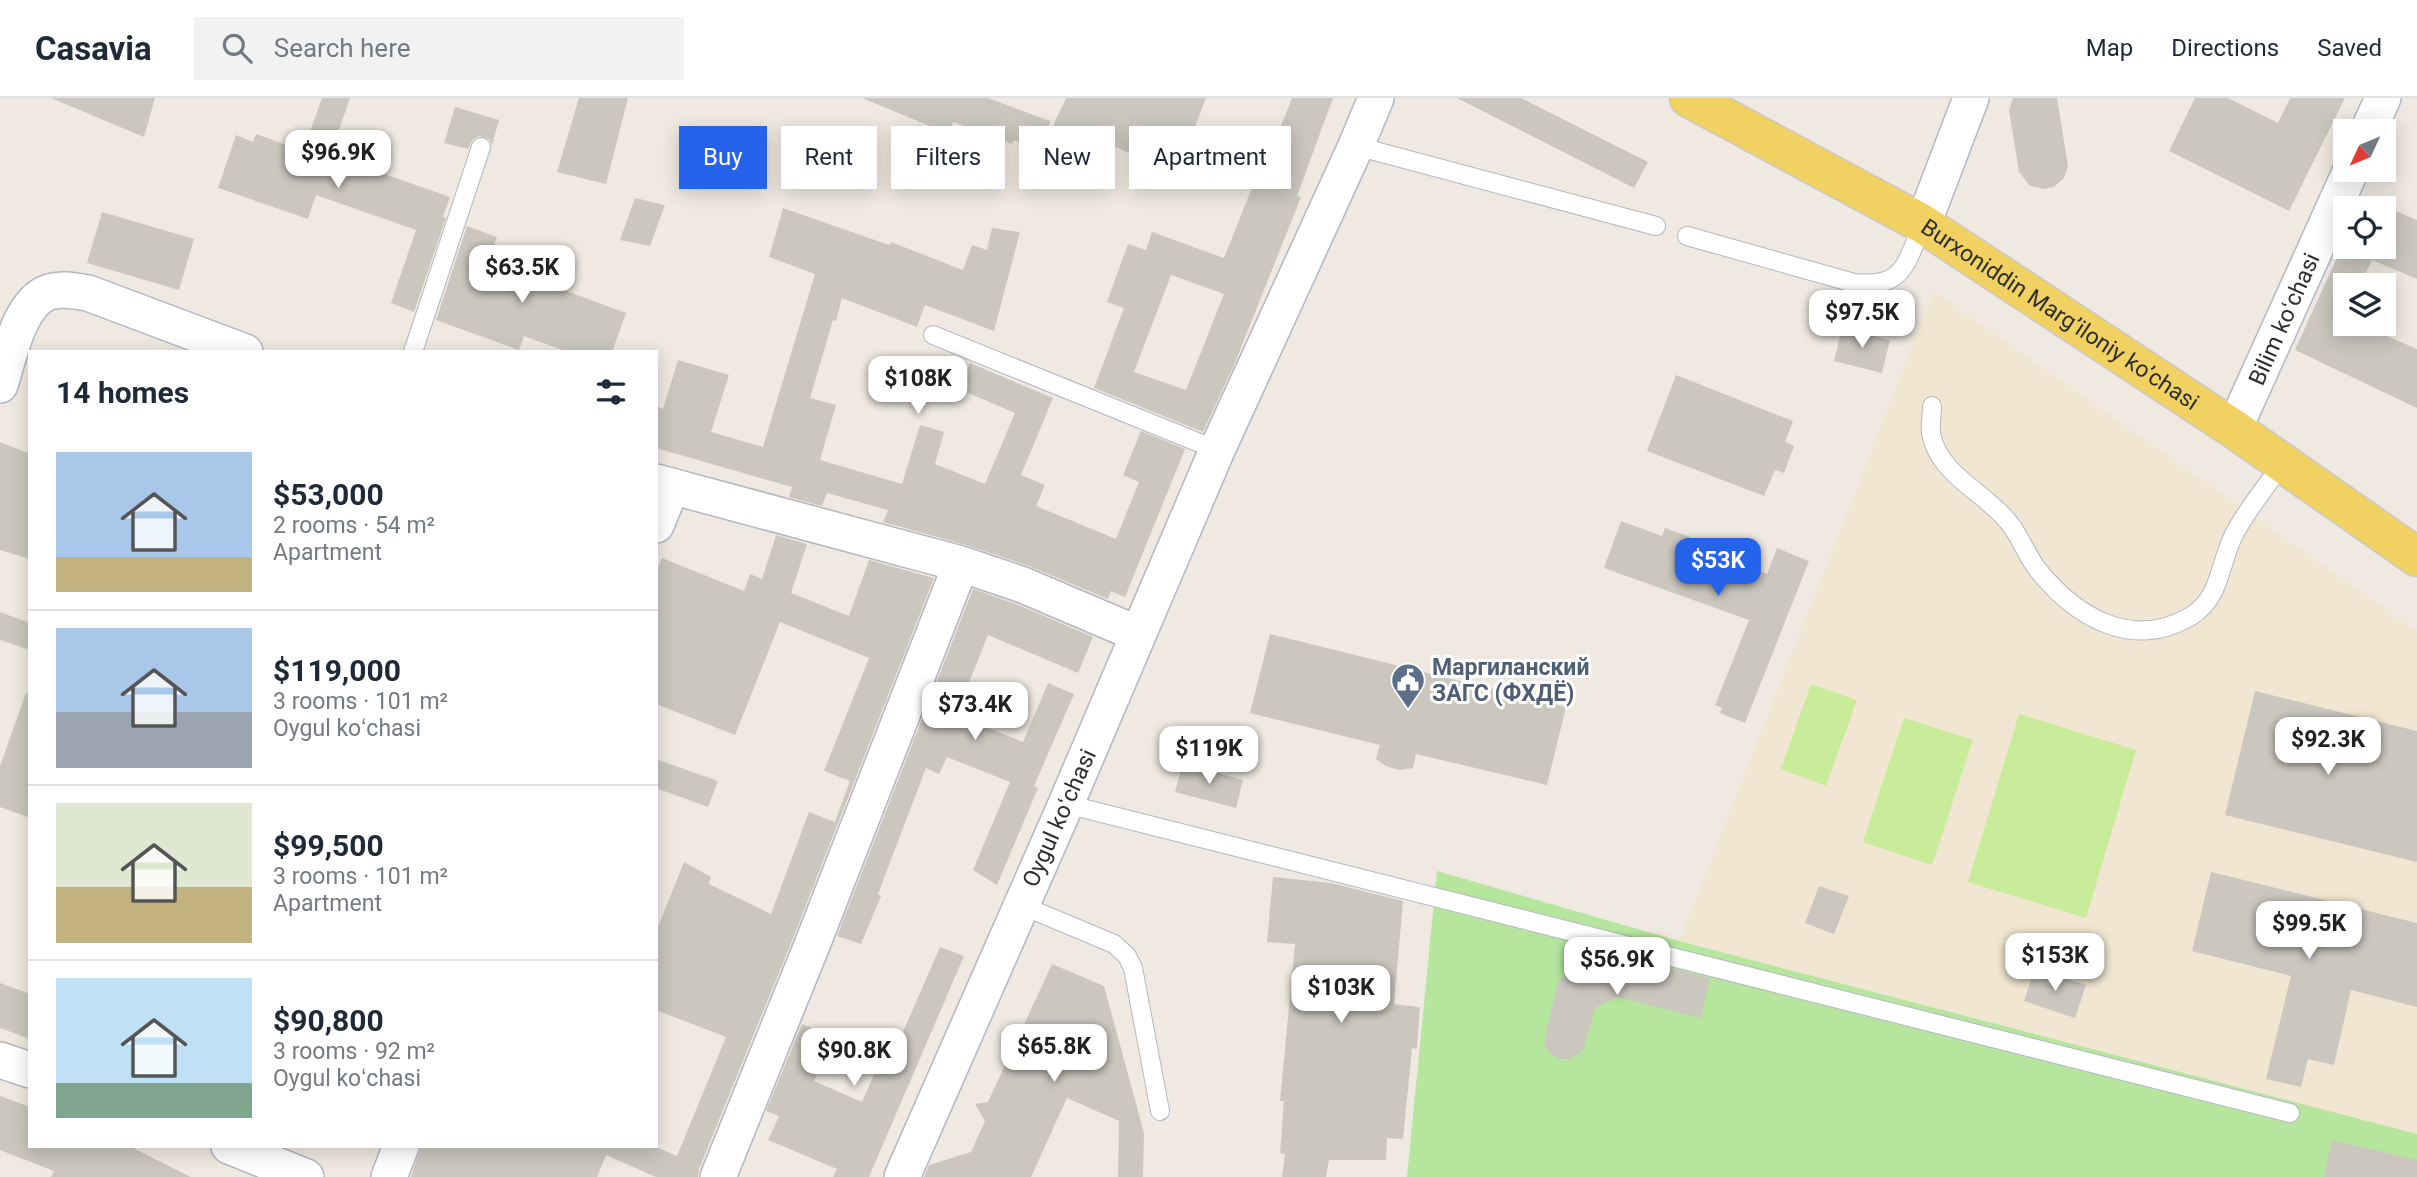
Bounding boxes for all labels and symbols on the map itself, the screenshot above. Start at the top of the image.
north arrow [2333,119,2396,182]
pin: $96.9K [281,130,395,190]
street label: Burxoniddin Marg’iloniy ko’chasi [1916,214,2204,416]
pin: $63.5K [465,246,579,305]
street label: Bilim koʻchasi [2243,249,2326,389]
pin: $97.5K [1805,290,1919,350]
pin: $108K [869,356,967,416]
pin: $53K [1677,538,1759,598]
place label: Маргиланский ЗАГС (ФХДЁ) [1432,654,1589,707]
public building icon: Маргиланский ЗАГС (ФХДЁ) [1389,661,1427,710]
pin: $73.4K [918,682,1032,742]
pin: $92.3K [2271,718,2385,777]
pin: $119K [1160,726,1258,786]
street label: Oygul koʻchasi [1017,745,1102,891]
pin: $99.5K [2252,902,2366,961]
pin: $153K [2006,934,2104,993]
pin: $56.9K [1560,937,1674,997]
pin: $103K [1292,965,1390,1025]
pin: $65.8K [997,1024,1111,1084]
pin: $90.8K [797,1028,911,1088]

